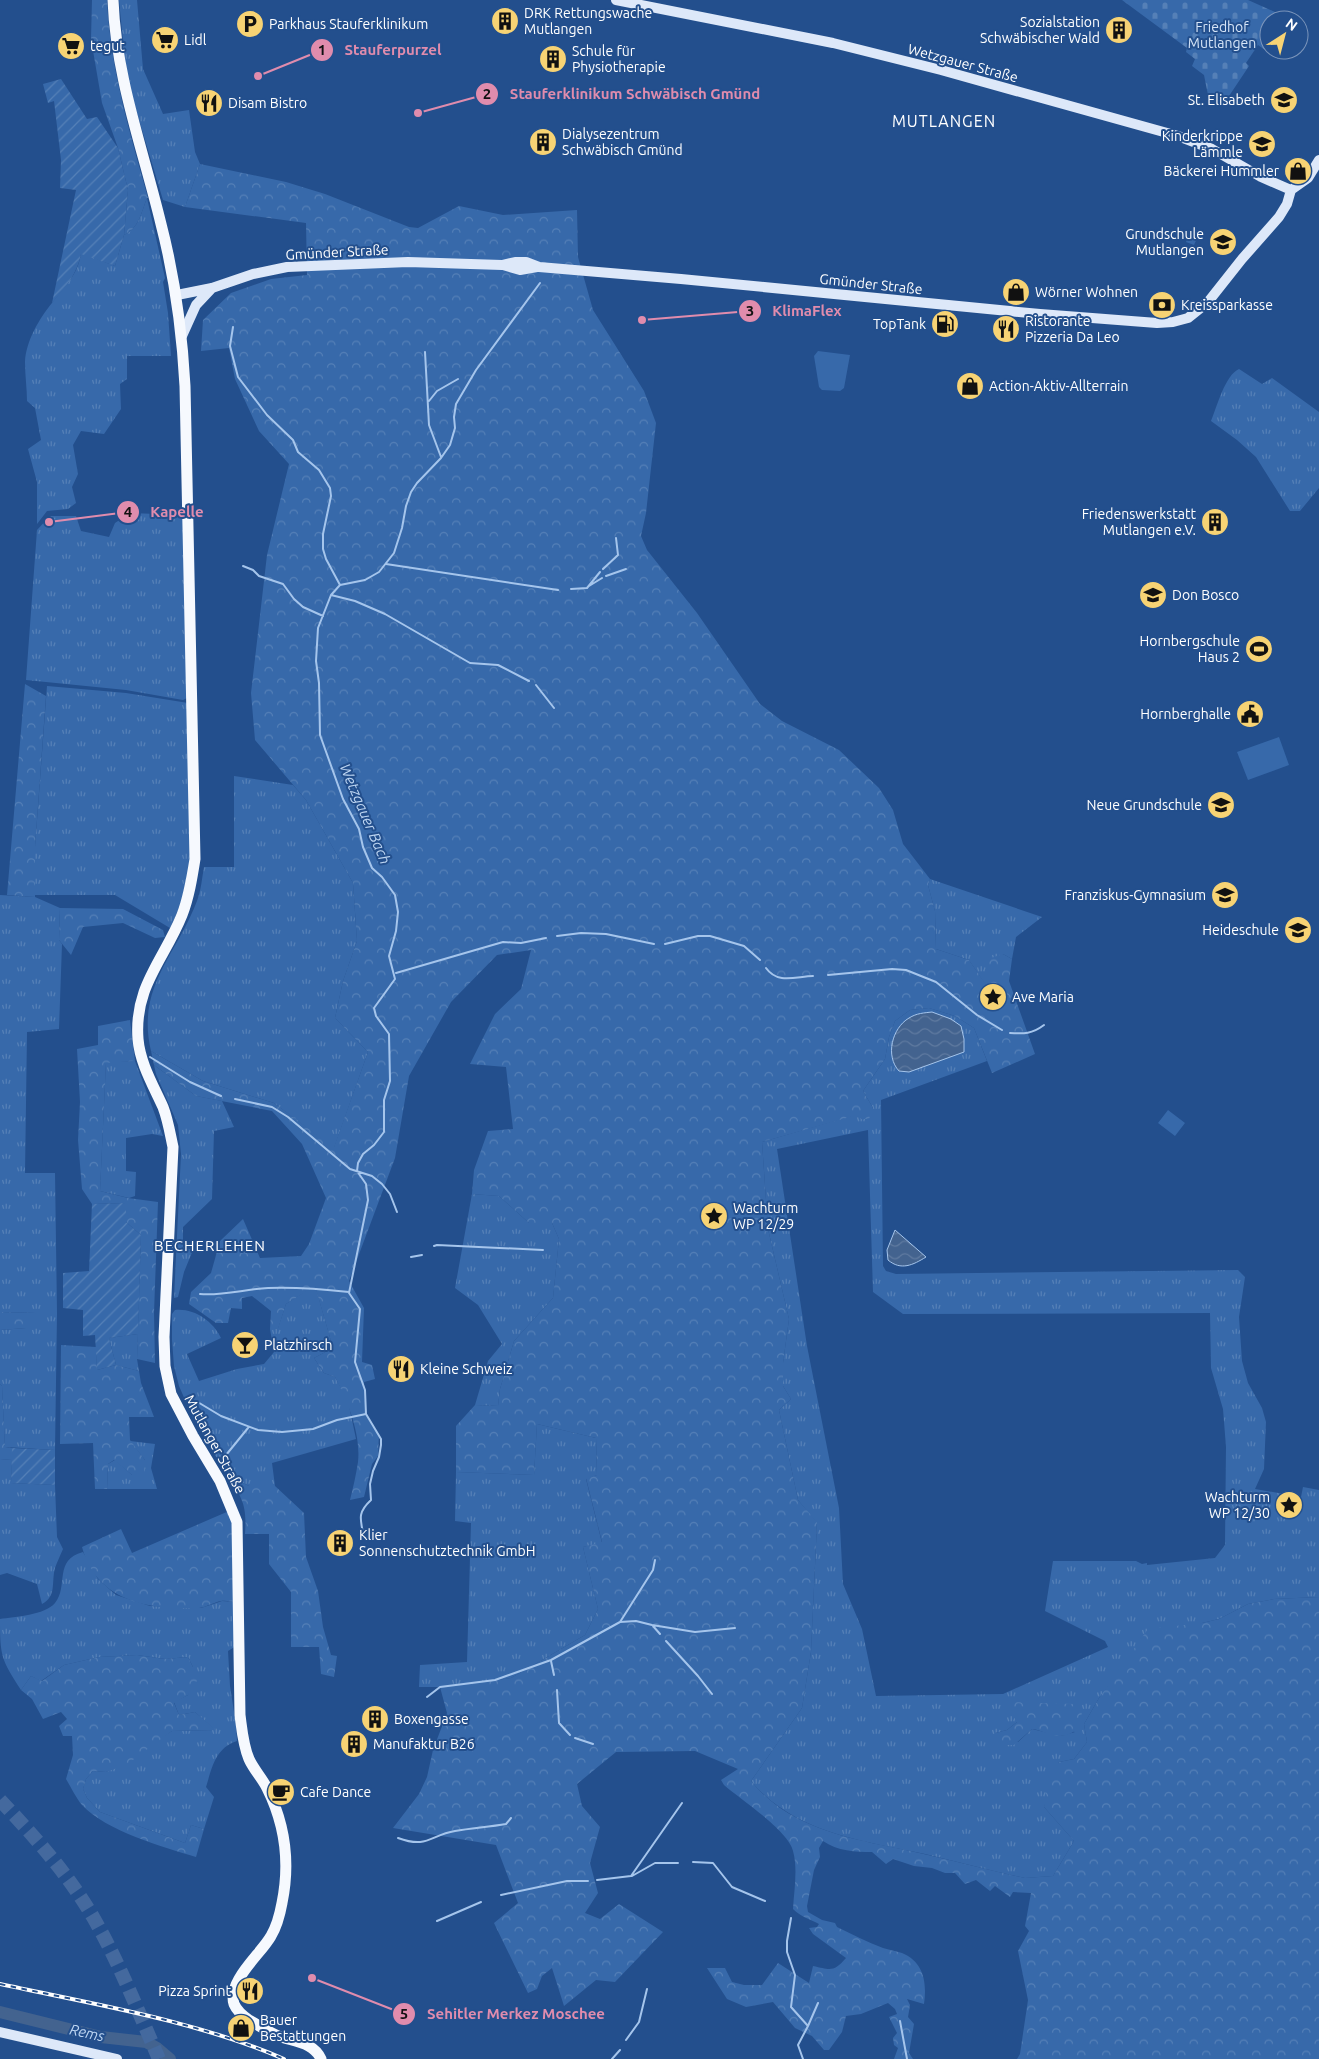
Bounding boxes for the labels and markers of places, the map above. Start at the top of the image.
place label: DRK Rettungswache Mutlangen [524,5,652,37]
building icon: DRK Rettungswache Mutlangen [490,6,520,36]
parking icon: Parkhaus Stauferklinikum [235,9,265,39]
place label: Sozialstation Schwäbischer Wald [980,14,1100,46]
building icon: Sozialstation Schwäbischer Wald [1104,15,1134,45]
place label: Parkhaus Stauferklinikum [269,16,428,32]
supermarket icon: Lidl [150,25,180,55]
supermarket icon: tegut [56,31,86,61]
place label: Lidl [184,32,207,48]
callout: Stauferpurzel [309,35,451,65]
place label: tegut [90,38,125,54]
place label: Schule für Physiotherapie [572,43,666,75]
building icon: Schule für Physiotherapie [538,44,568,74]
callout: Stauferklinikum Schwäbisch Gmünd [475,79,770,109]
school or university icon: St. Elisabeth [1269,85,1299,115]
restaurant icon: Disam Bistro [194,88,224,118]
place label: St. Elisabeth [1188,92,1265,108]
place label: Disam Bistro [228,95,307,111]
place label: Dialysezentrum Schwäbisch Gmünd [562,126,683,158]
building icon: Dialysezentrum Schwäbisch Gmünd [528,127,558,157]
place label: Kinderkrippe Lämmle [1162,128,1243,160]
school or university icon: Kinderkrippe Lämmle [1247,129,1277,159]
shop icon: Bäckerei Hummler [1283,156,1313,186]
place label: Bäckerei Hummler [1164,163,1280,179]
place label: Grundschule Mutlangen [1125,226,1204,258]
school or university icon: Grundschule Mutlangen [1208,227,1238,257]
shop icon: Wörner Wohnen [1001,277,1031,307]
place label: Wörner Wohnen [1035,284,1138,300]
bank icon: Kreissparkasse [1147,290,1177,320]
callout: KlimaFlex [737,296,852,326]
place label: Kreissparkasse [1181,297,1273,313]
fuel station icon: TopTank [930,309,960,339]
place label: Ristorante Pizzeria Da Leo [1025,313,1120,345]
restaurant icon: Ristorante Pizzeria Da Leo [991,314,1021,344]
place label: TopTank [873,316,926,332]
shop icon: Action-Aktiv-Allterrain [955,371,985,401]
place label: Action-Aktiv-Allterrain [989,378,1128,394]
callout: Kapelle [115,497,213,527]
place label: Friedenswerkstatt Mutlangen e.V. [1082,506,1196,538]
building icon: Friedenswerkstatt Mutlangen e.V. [1200,507,1230,537]
school or university icon: Don Bosco [1138,580,1168,610]
place label: Don Bosco [1172,587,1239,603]
place label: Hornbergschule Haus 2 [1140,633,1240,665]
sports icon: Hornbergschule Haus 2 [1244,634,1274,664]
public building icon: Hornberghalle [1235,699,1265,729]
place label: Hornberghalle [1140,706,1231,722]
school or university icon: Neue Grundschule [1206,790,1236,820]
place label: Neue Grundschule [1087,797,1202,813]
school or university icon: Franziskus-Gymnasium [1210,880,1240,910]
place label: Franziskus-Gymnasium [1065,887,1206,903]
school or university icon: Heideschule [1283,915,1313,945]
place label: Heideschule [1202,922,1279,938]
place icon: Ave Maria [978,982,1008,1012]
place label: Ave Maria [1012,989,1074,1005]
place label: Wachturm WP 12/29 [733,1200,798,1232]
place icon: Wachturm WP 12/29 [699,1201,729,1231]
bar icon: Platzhirsch [230,1330,260,1360]
place label: Platzhirsch [264,1337,333,1353]
restaurant icon: Kleine Schweiz [386,1354,416,1384]
place label: Kleine Schweiz [420,1361,513,1377]
place label: Wachturm WP 12/30 [1205,1489,1270,1521]
place icon: Wachturm WP 12/30 [1274,1490,1304,1520]
place label: Klier Sonnenschutztechnik GmbH [359,1527,535,1559]
building icon: Klier Sonnenschutztechnik GmbH [325,1528,355,1558]
building icon: Boxengasse [360,1704,390,1734]
place label: Boxengasse [394,1711,469,1727]
building icon: Manufaktur B26 [339,1729,369,1759]
place label: Manufaktur B26 [373,1736,475,1752]
cafe icon: Cafe Dance [266,1777,296,1807]
place label: Cafe Dance [300,1784,371,1800]
restaurant icon: Pizza Sprint [235,1976,265,2006]
place label: Pizza Sprint [158,1983,231,1999]
callout: Sehitler Merkez Moschee [392,1999,615,2029]
place label: Bauer Bestattungen [260,2012,346,2044]
shop icon: Bauer Bestattungen [226,2013,256,2043]

